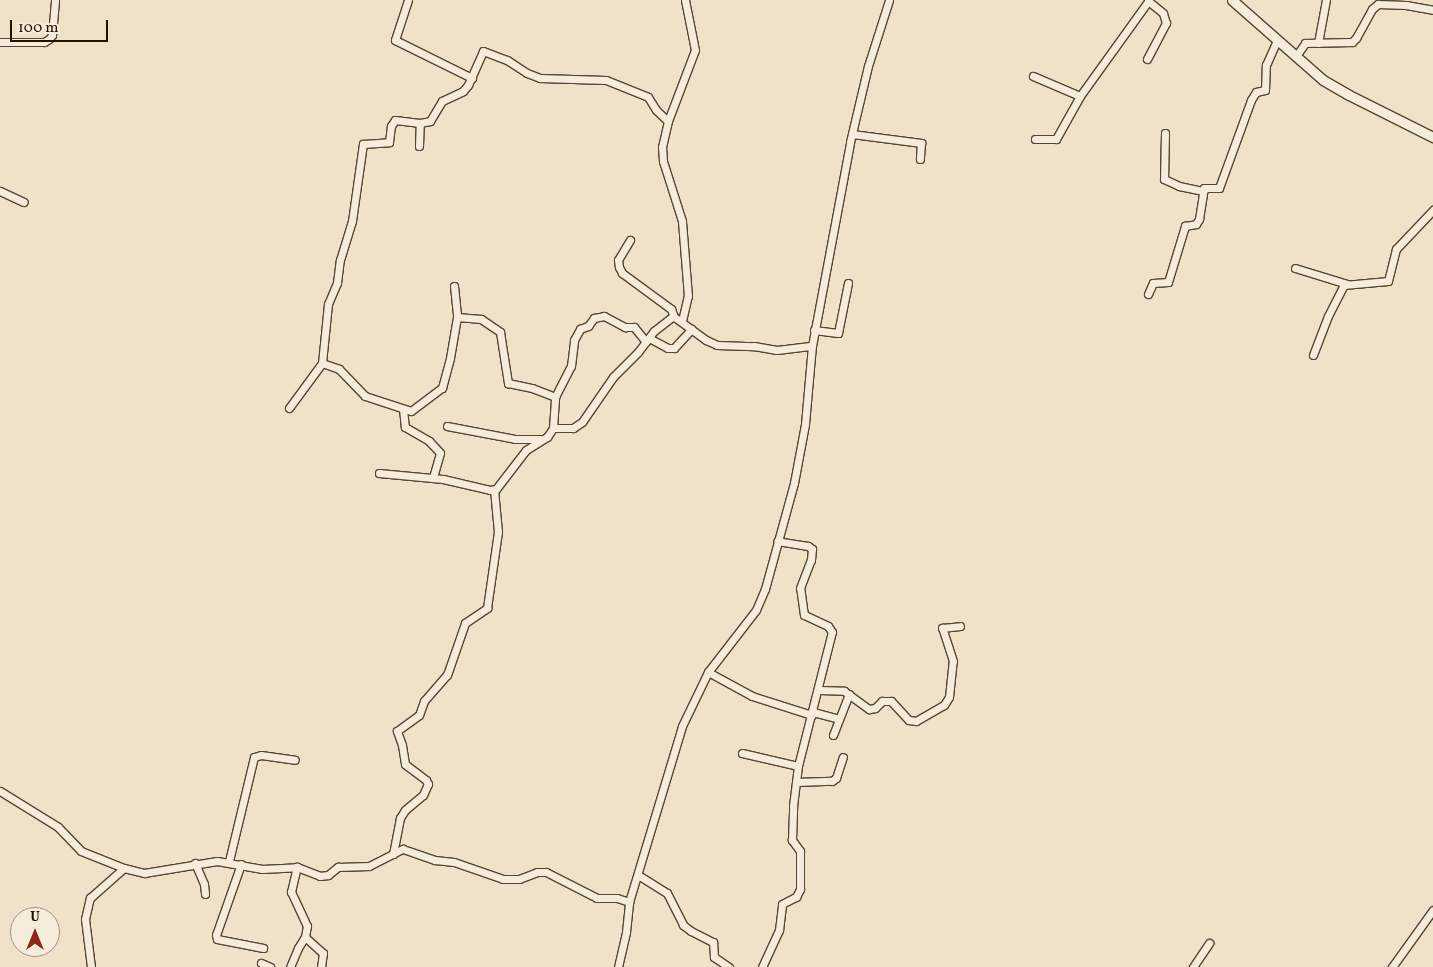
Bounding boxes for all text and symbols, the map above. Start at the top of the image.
scale bar [12,10,110,42]
text: 100 m [18,18,58,39]
north arrow [10,907,60,957]
text: U [30,908,40,927]

